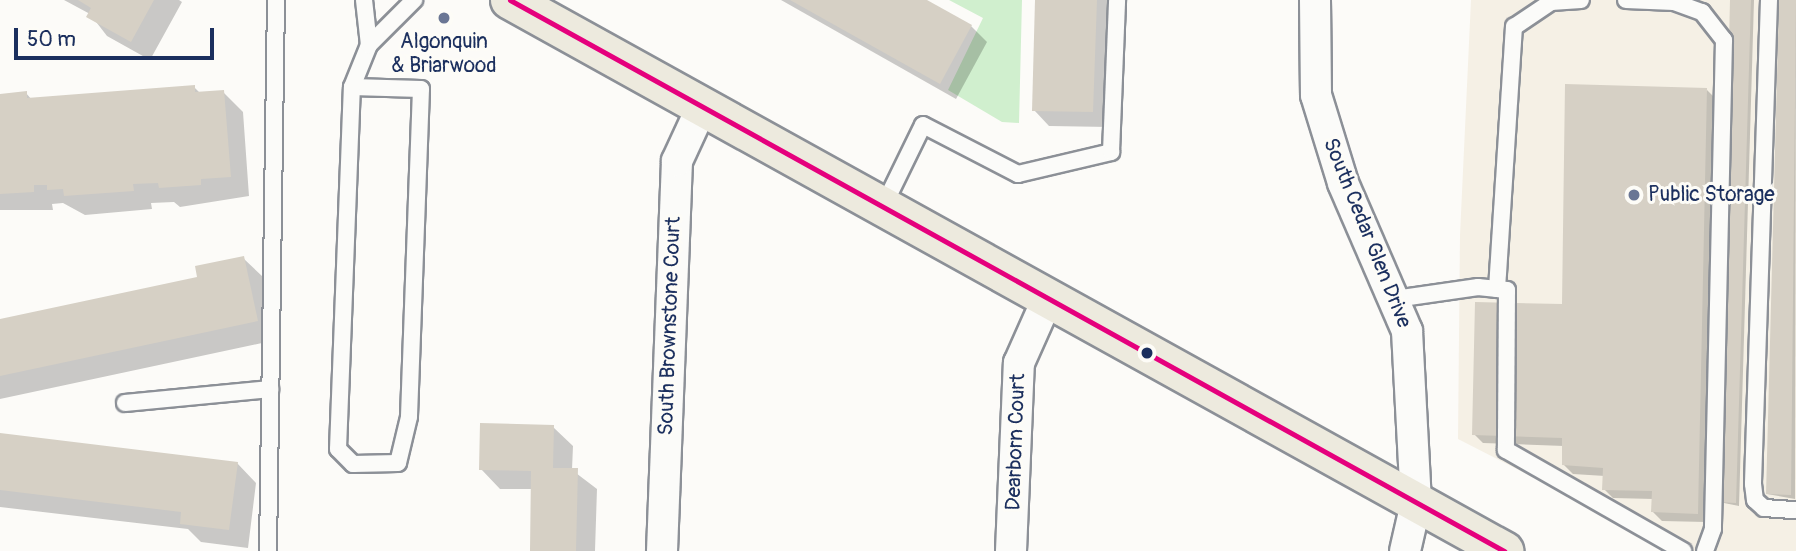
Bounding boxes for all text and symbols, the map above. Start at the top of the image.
marker: Algonquin & Briarwood [436,10,452,26]
scale bar [18,14,217,58]
text: 50 m [27,26,76,53]
place label: Algonquin & Briarwood [391,29,497,79]
street label: South Cedar Glen Drive [1317,134,1417,332]
place label: Public Storage [1648,182,1775,208]
marker: Public Storage [1626,187,1642,203]
street label: South Brownstone Court [654,216,686,436]
unlabelled marker [1140,346,1154,360]
street label: Dearborn Court [1001,373,1031,511]

